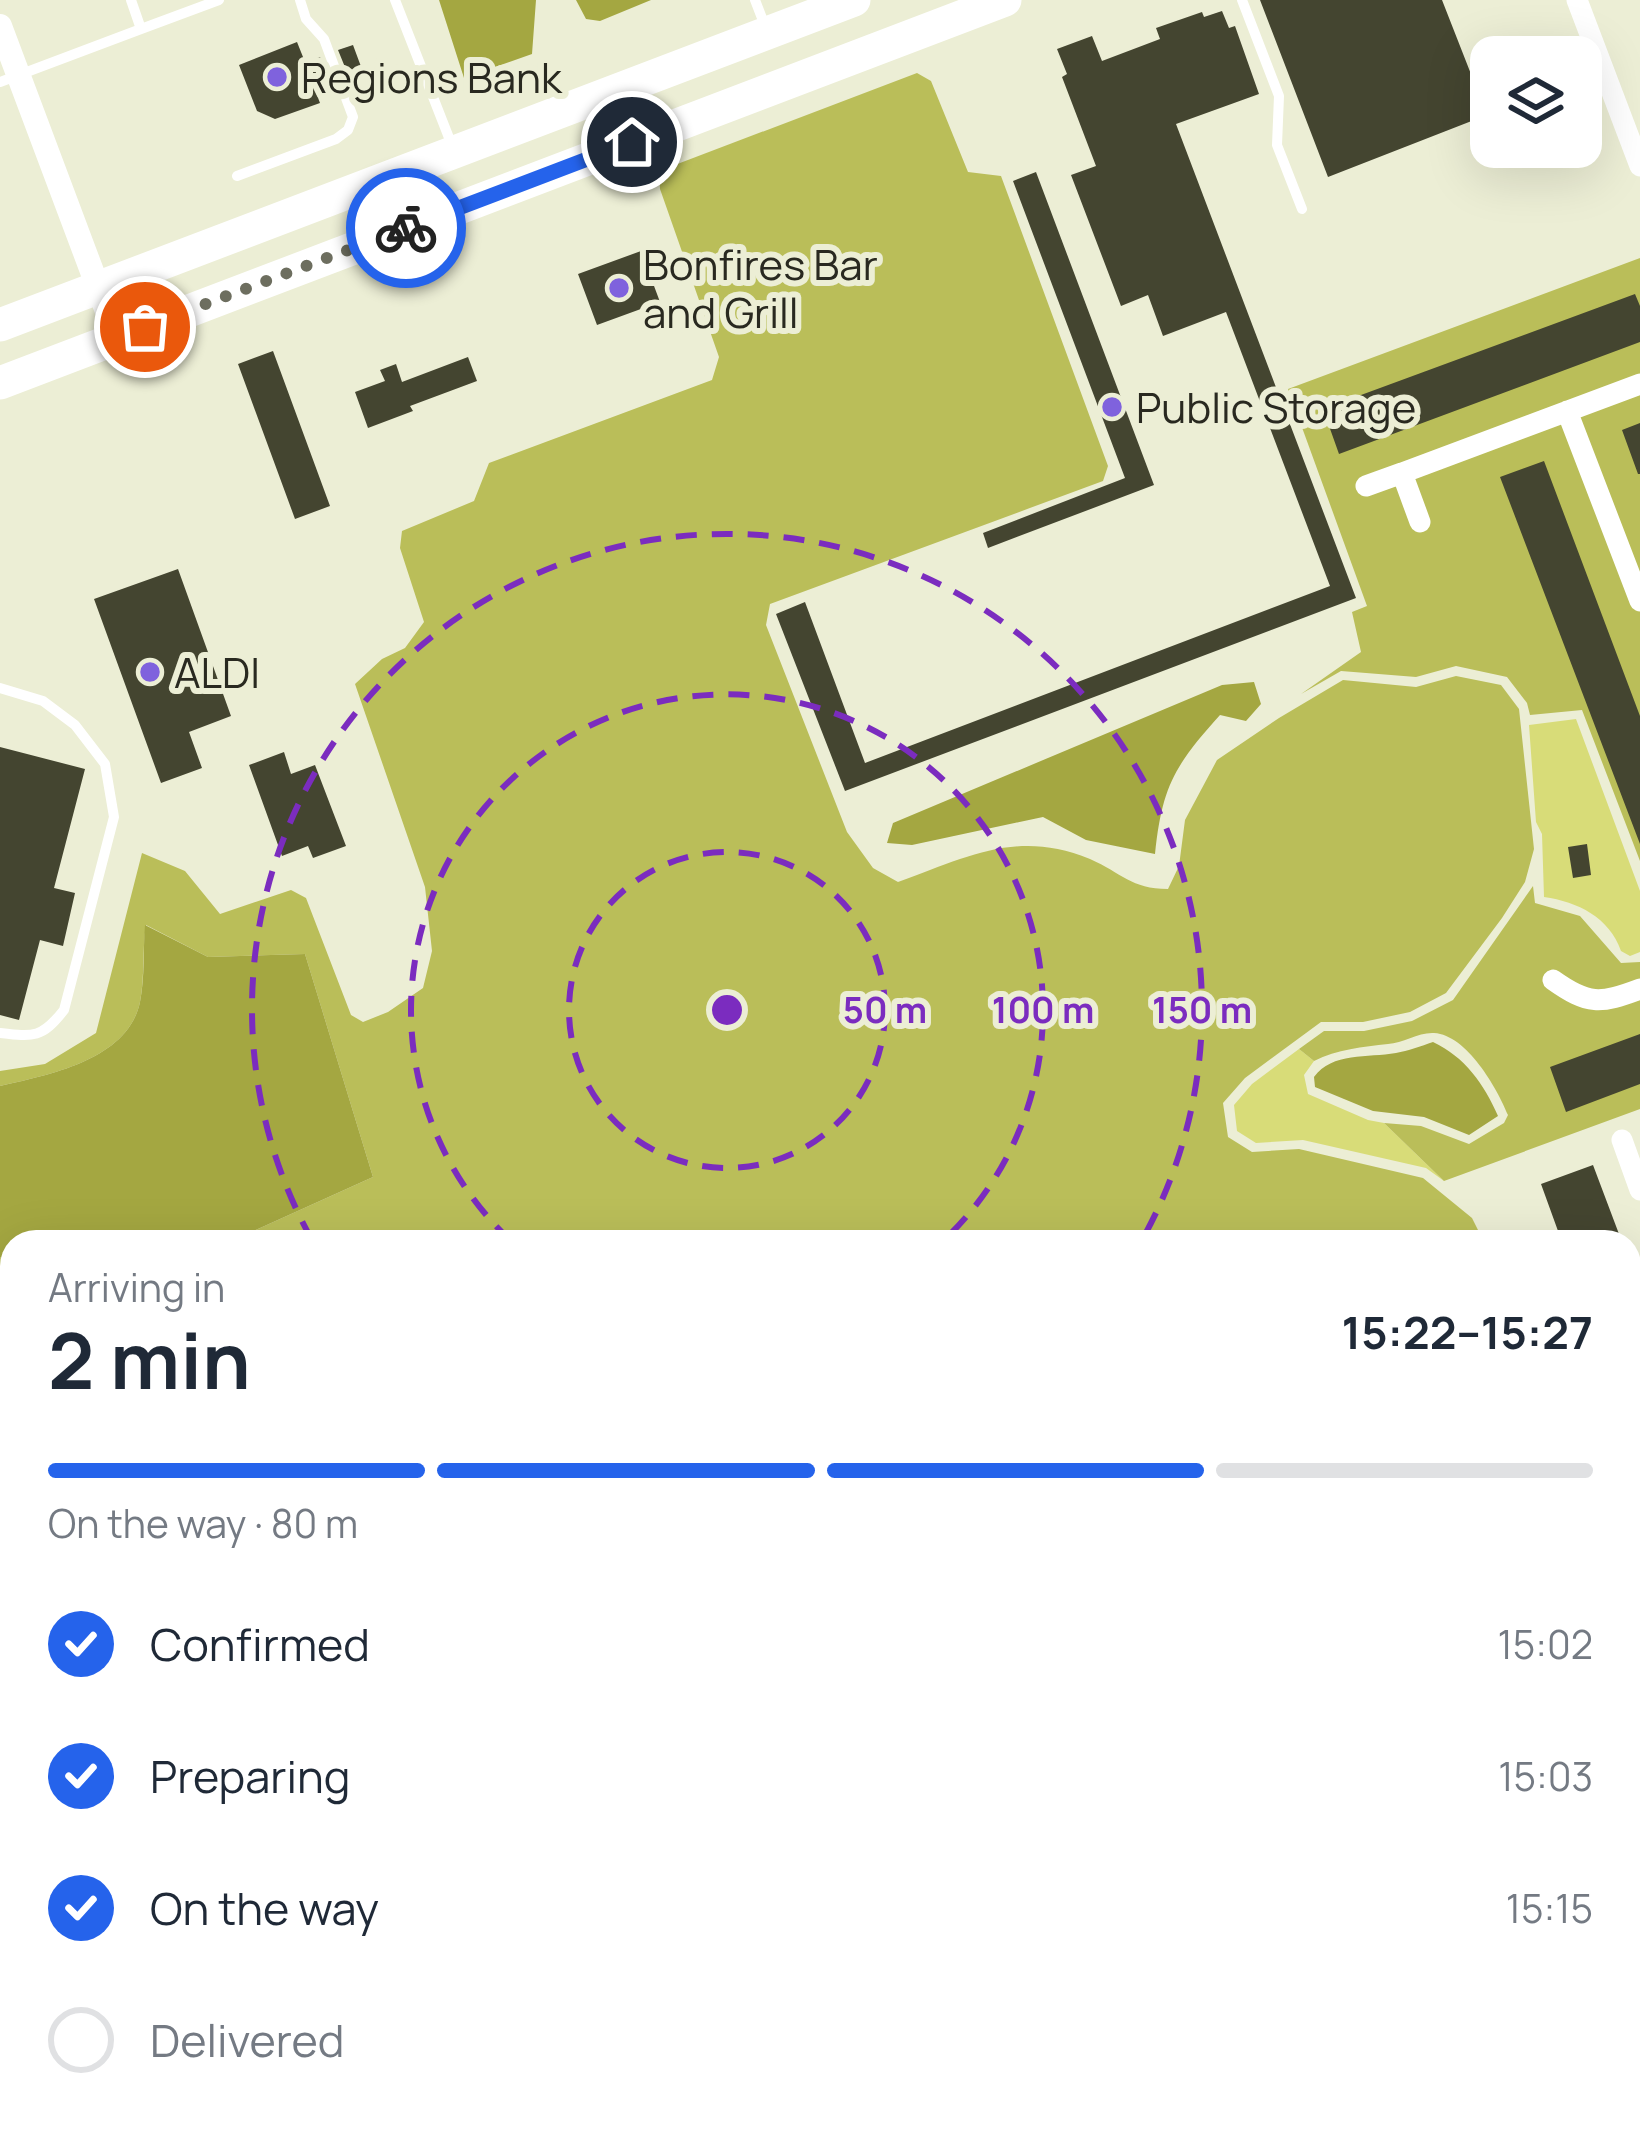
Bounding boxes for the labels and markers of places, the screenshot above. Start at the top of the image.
place label: Regions Bank [301,48,563,106]
marker: Regions Bank [264,64,290,90]
pin [581,91,683,193]
place label: Bonfires Bar and Grill [643,235,878,341]
marker: Bonfires Bar and Grill [606,275,632,301]
pin [94,276,196,378]
place label: Public Storage [1136,378,1416,436]
marker: Public Storage [1099,394,1125,420]
place label: ALDI [174,643,260,701]
marker: ALDI [137,659,163,685]
centre of rings [706,989,748,1031]

